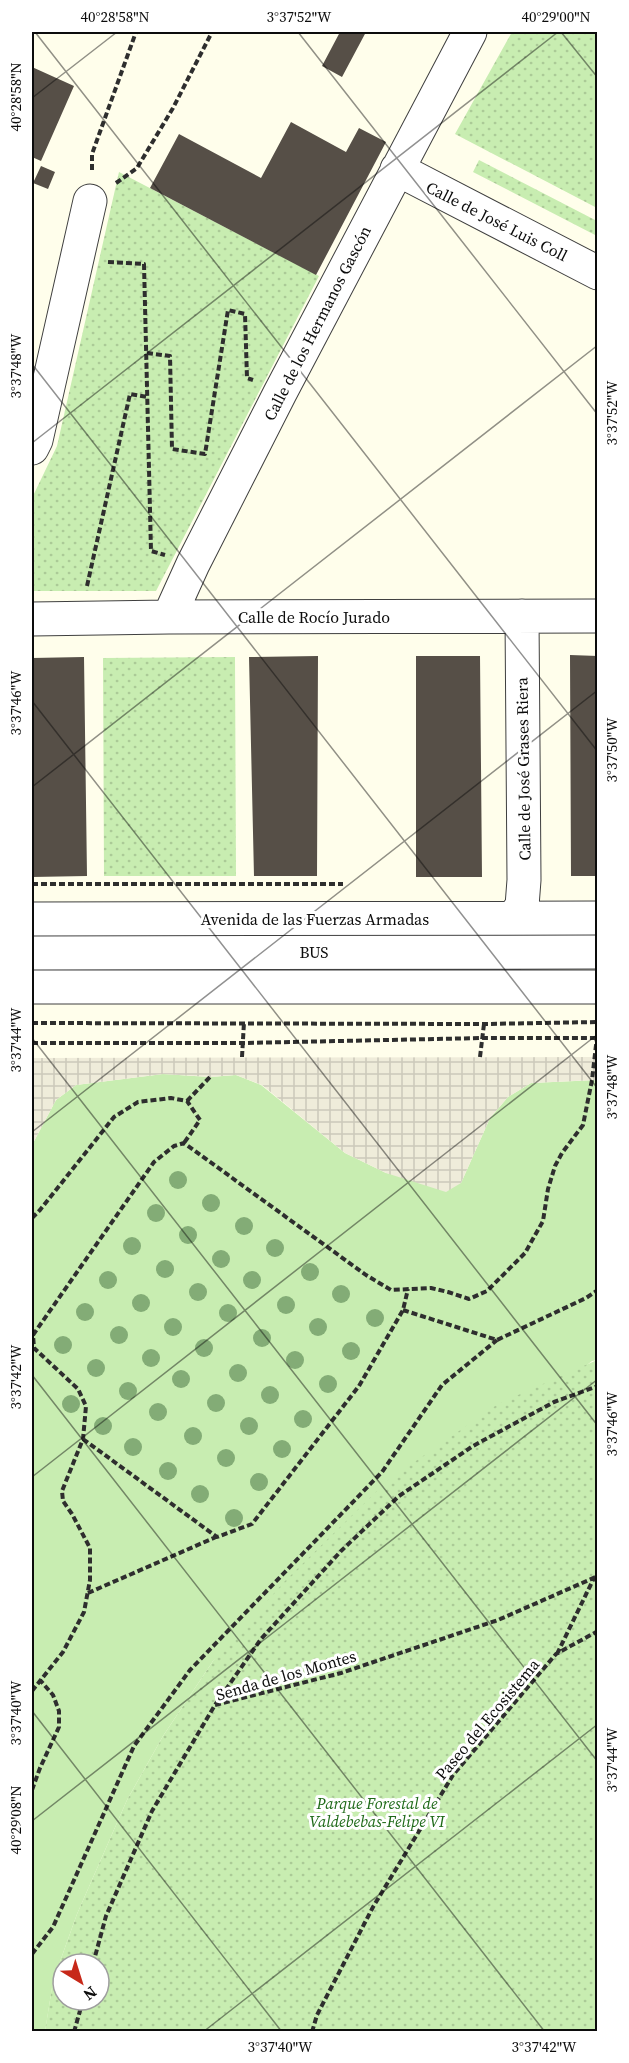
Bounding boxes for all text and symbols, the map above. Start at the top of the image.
text: 40°28'58"N [80,6,150,27]
text: 3°37'52"W [267,6,332,27]
text: 40°29'00"N [521,6,591,27]
text: 40°28'58"N [5,62,26,132]
street label: Calle de José Luis Coll [422,176,572,266]
street label: Calle de los Hermanos Gascón [258,222,376,424]
text: 3°37'48"W [5,333,26,398]
text: 3°37'52"W [601,380,622,445]
street label: Calle de Rocío Jurado [238,606,390,628]
text: 3°37'46"W [5,670,26,735]
street label: Calle de José Grases Riera [510,676,536,861]
text: 3°37'50"W [601,717,622,782]
street label: Avenida de las Fuerzas Armadas [201,908,429,930]
street label: BUS [299,941,329,963]
text: 3°37'44"W [5,1007,26,1072]
text: 3°37'48"W [601,1054,622,1119]
text: 3°37'42"W [5,1344,26,1409]
text: 3°37'46"W [601,1391,622,1456]
street label: Senda de los Montes [213,1644,359,1706]
street label: Paseo del Ecosistema [430,1653,545,1784]
text: 3°37'40"W [5,1680,26,1745]
text: 3°37'44"W [601,1727,622,1792]
text: 40°29'08"N [5,1785,26,1855]
park label: Parque Forestal de Valdebebas-Felipe VI [309,1792,446,1832]
north arrow [51,1952,111,2012]
text: N [79,1982,102,2006]
text: 3°37'40"W [248,2036,313,2057]
text: 3°37'42"W [512,2036,577,2057]

